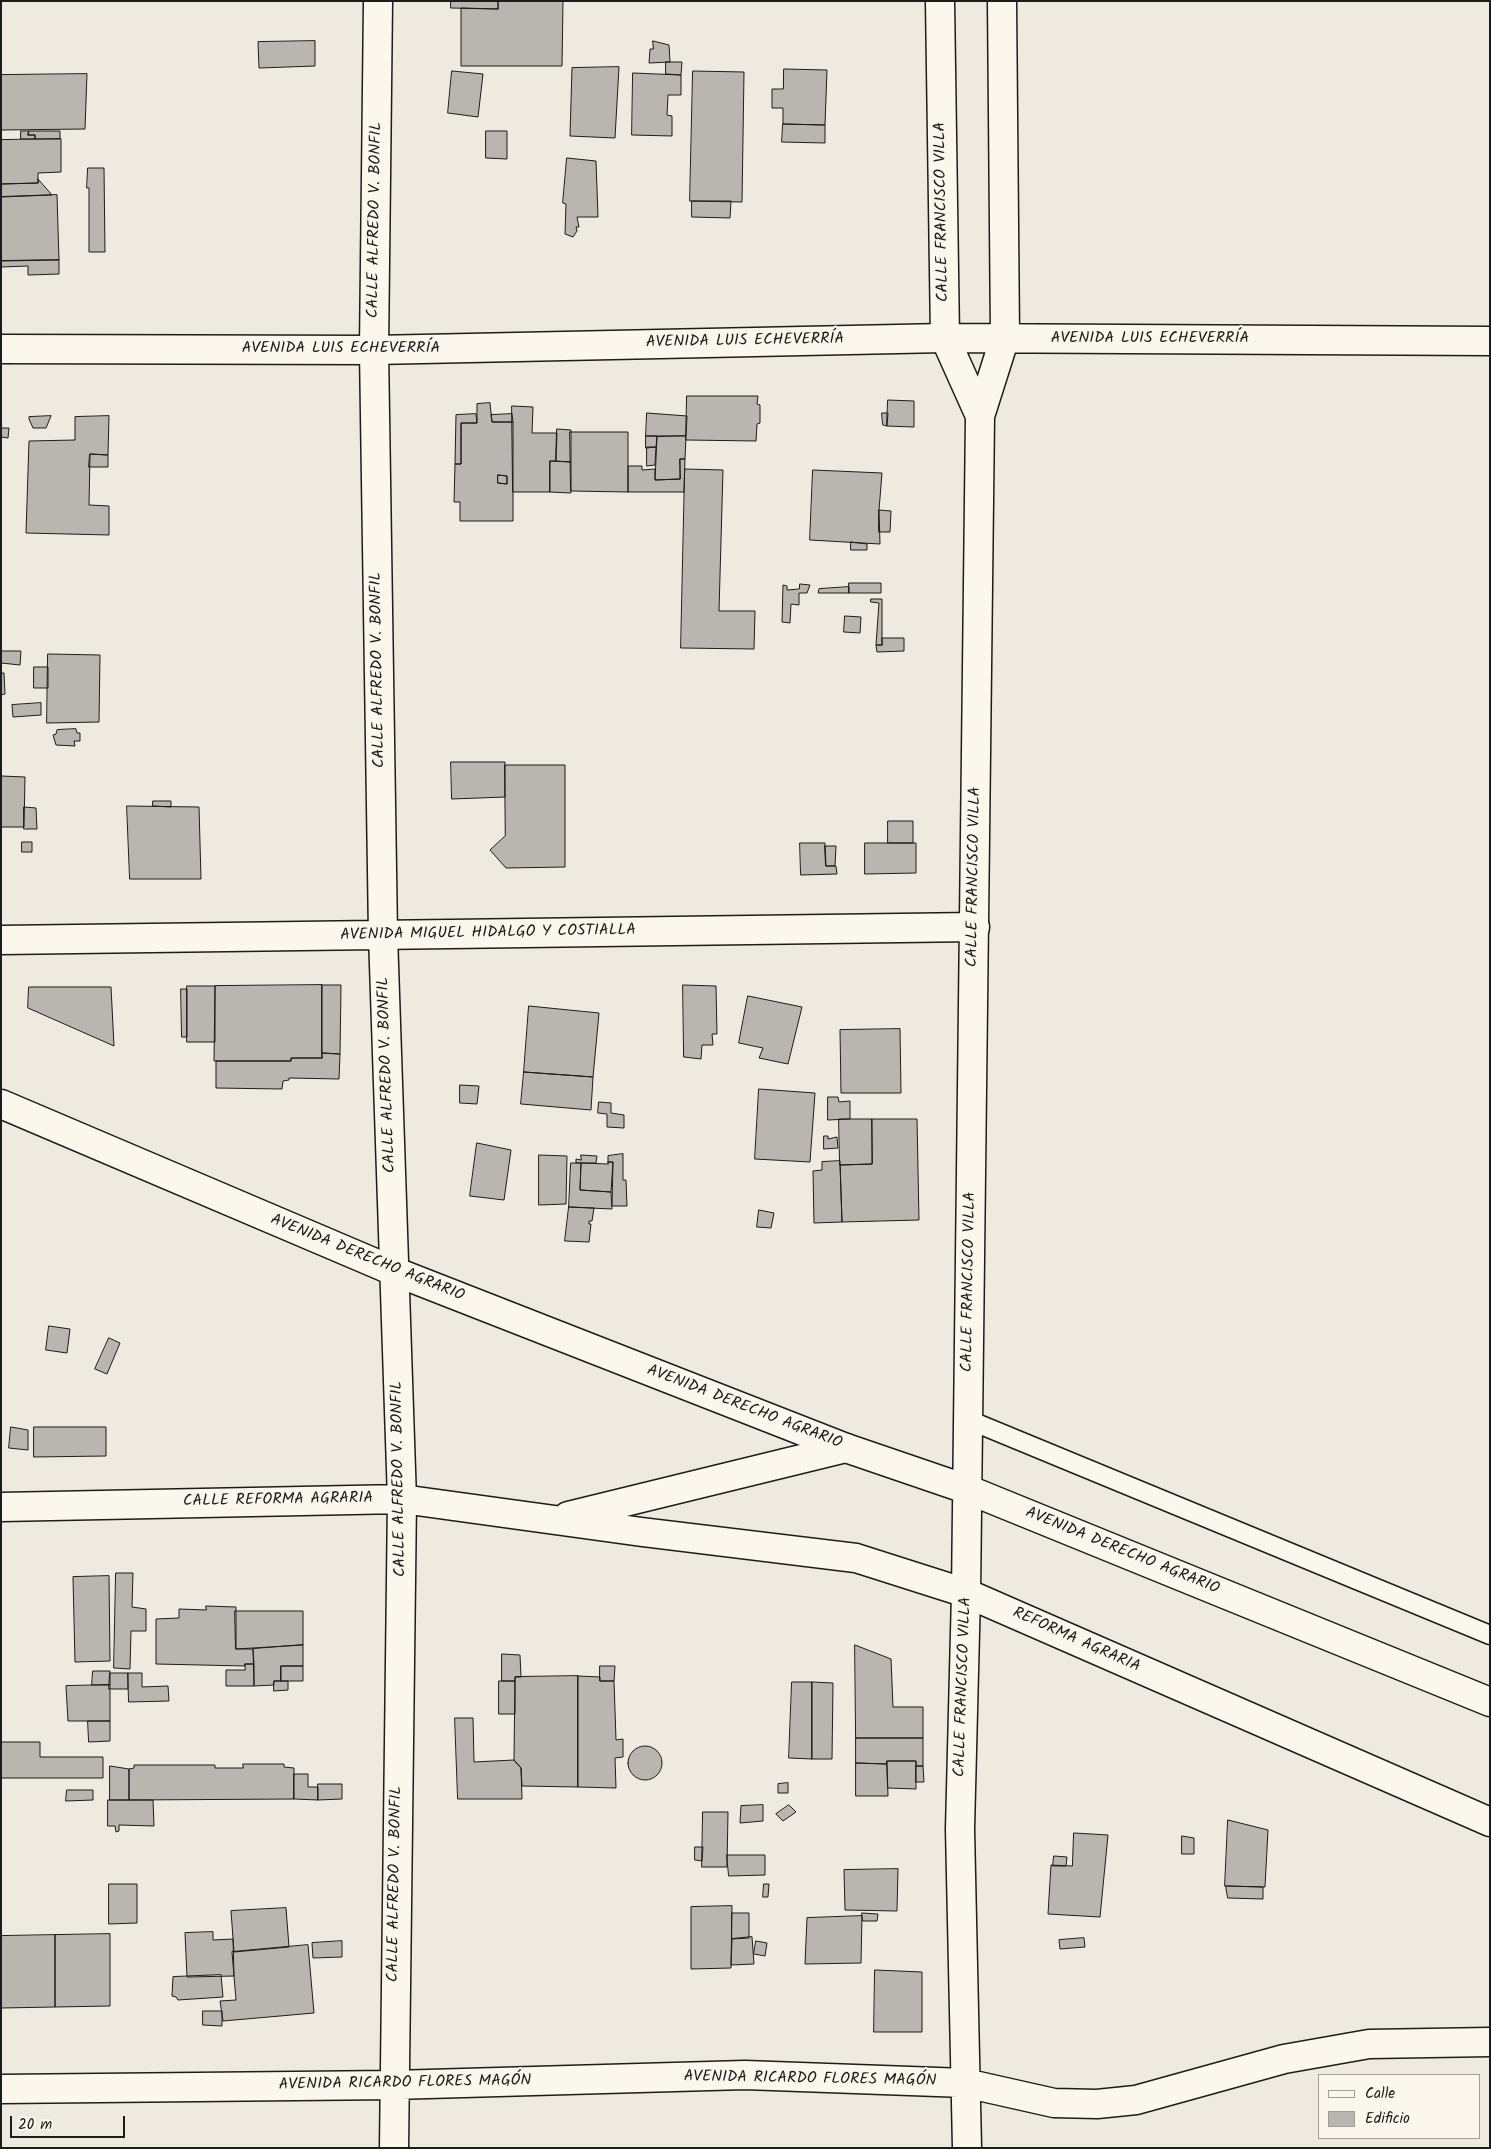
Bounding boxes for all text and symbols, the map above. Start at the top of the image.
street label: CALLE ALFREDO V. BONFIL [365,122,387,318]
street label: CALLE FRANCISCO VILLA [932,122,954,302]
street label: AVENIDA LUIS ECHEVERRÍA [1051,329,1249,349]
street label: AVENIDA LUIS ECHEVERRÍA [646,331,844,353]
street label: AVENIDA LUIS ECHEVERRÍA [242,339,440,359]
street label: CALLE ALFREDO V. BONFIL [368,572,390,768]
street label: CALLE FRANCISCO VILLA [964,787,986,967]
street label: AVENIDA MIGUEL HIDALGO Y COSTIALLA [340,922,636,946]
street label: CALLE ALFREDO V. BONFIL [375,977,401,1173]
street label: CALLE FRANCISCO VILLA [959,1192,981,1372]
street label: AVENIDA DERECHO AGRARIO [267,1211,467,1307]
street label: AVENIDA DERECHO AGRARIO [644,1362,844,1454]
street label: CALLE ALFREDO V. BONFIL [389,1381,411,1577]
street label: CALLE REFORMA AGRARIA [183,1490,373,1512]
street label: AVENIDA DERECHO AGRARIO [1022,1504,1222,1600]
street label: CALLE FRANCISCO VILLA [951,1597,977,1777]
street label: REFORMA AGRARIA [1009,1604,1143,1678]
street label: CALLE ALFREDO V. BONFIL [385,1786,407,1982]
street label: AVENIDA RICARDO FLORES MAGÓN [684,2068,936,2092]
street label: AVENIDA RICARDO FLORES MAGÓN [279,2072,531,2096]
legend [1318,2074,1481,2139]
text: Calle [1365,2082,1395,2106]
scale bar [12,2106,128,2138]
text: Edificio [1365,2107,1410,2131]
text: 20 m [18,2113,52,2137]

